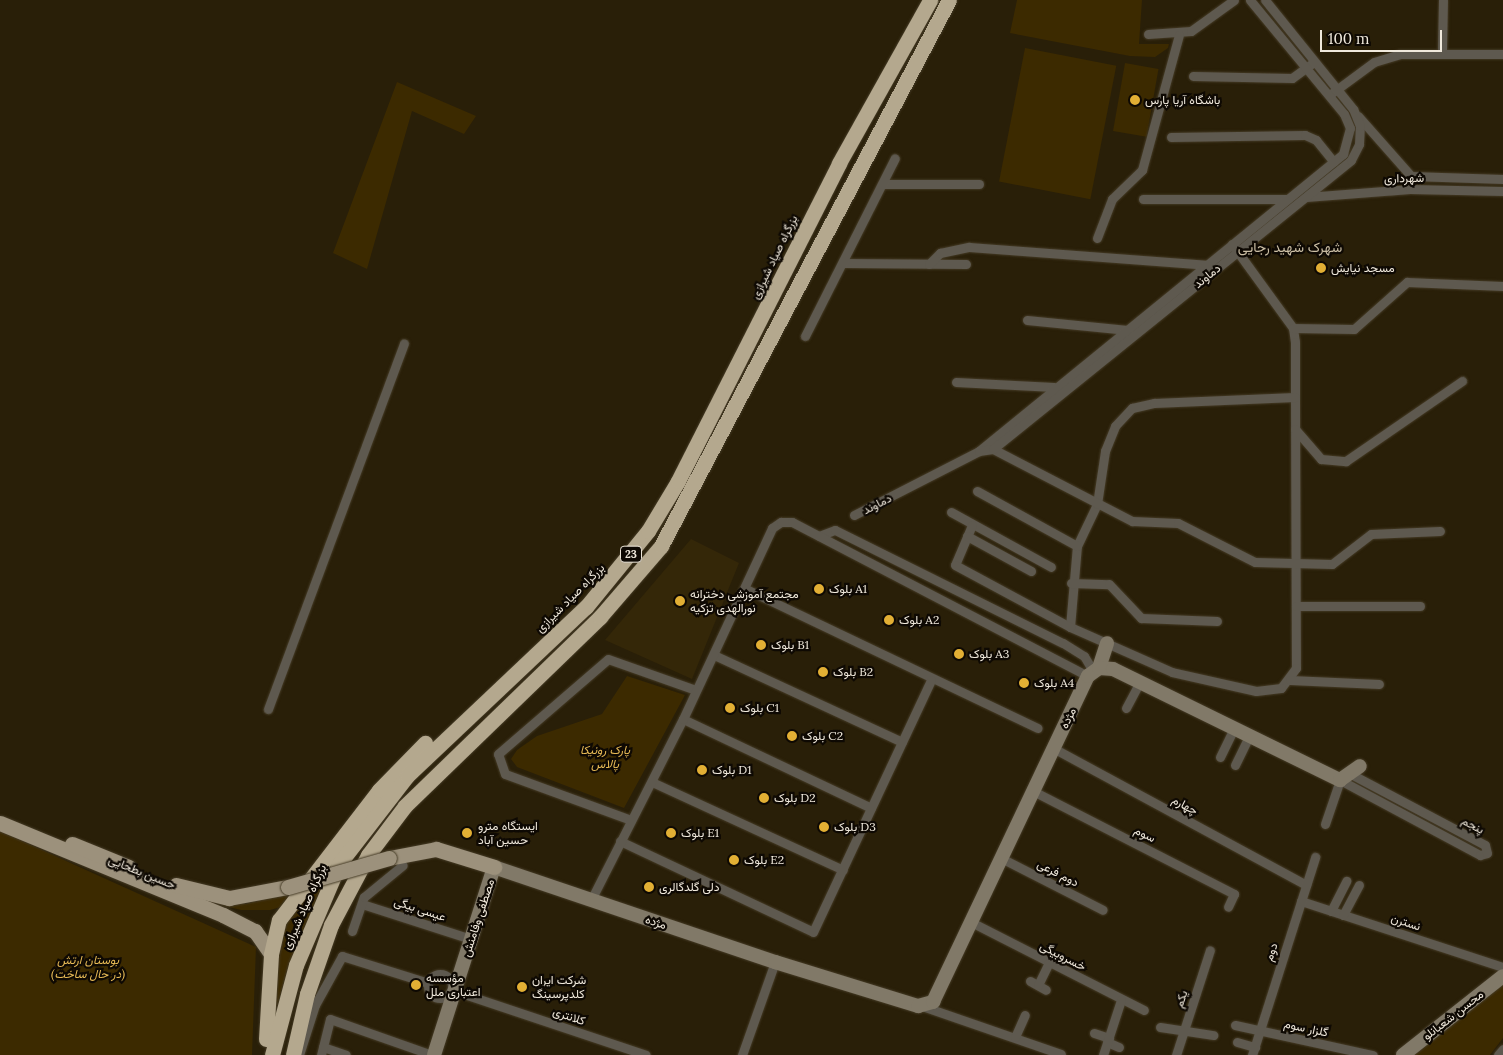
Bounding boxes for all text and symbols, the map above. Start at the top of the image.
scale bar [1323,20,1446,52]
text: 100 m [1328,29,1369,48]
place label: باشگاه آریا پارس [1145,93,1220,107]
marker: باشگاه آریا پارس [1129,94,1141,106]
street label: شهرداری [1384,170,1424,186]
street label: بزرگراه صیاد شیرازی [747,213,801,301]
district label: شهرک شهید رجایی [1238,239,1342,255]
street label: دماوند [1191,261,1223,291]
place label: مسجد نیایش [1331,261,1395,275]
marker: مسجد نیایش [1315,262,1327,274]
street label: دماوند [860,491,894,517]
road number: 23 [620,546,642,562]
street label: بزرگراه صیاد شیرازی [533,561,607,635]
place label: بلوک A1 [829,582,867,596]
marker: بلوک A1 [813,583,825,595]
place label: مجتمع آموزشی دخترانه نورالهدی تزکیه [690,587,799,615]
marker: مجتمع آموزشی دخترانه نورالهدی تزکیه [674,595,686,607]
place label: بلوک A2 [899,613,939,627]
marker: بلوک A2 [883,614,895,626]
place label: بلوک B1 [771,638,809,652]
marker: بلوک B1 [755,639,767,651]
place label: بلوک A3 [969,647,1010,661]
marker: بلوک A3 [953,648,965,660]
place label: بلوک B2 [833,665,873,679]
marker: بلوک B2 [817,666,829,678]
place label: بلوک A4 [1034,676,1074,690]
marker: بلوک A4 [1018,677,1030,689]
place label: بلوک C1 [740,701,779,715]
marker: بلوک C1 [724,702,736,714]
street label: مژده [1057,705,1079,731]
place label: بلوک C2 [802,729,843,743]
marker: بلوک C2 [786,730,798,742]
park label: پارک رونیکا پالاس [580,743,630,771]
place label: بلوک D1 [712,763,752,777]
marker: بلوک D1 [696,764,708,776]
place label: بلوک D2 [774,791,816,805]
marker: بلوک D2 [758,792,770,804]
street label: چهارم [1169,792,1201,818]
street label: پنجم [1459,813,1487,837]
place label: ایستگاه مترو حسین آباد [478,819,538,847]
place label: بلوک D3 [834,820,876,834]
marker: بلوک D3 [818,821,830,833]
street label: سوم [1132,823,1158,845]
marker: ایستگاه مترو حسین آباد [460,826,474,840]
place label: بلوک E1 [681,826,719,840]
marker: بلوک E1 [665,827,677,839]
street label: حسین بطحایی [106,852,178,892]
place label: بلوک E2 [744,853,784,867]
marker: بلوک E2 [728,854,740,866]
street label: دوم فرعی [1035,856,1081,890]
street label: بزرگراه صیاد شیرازی [279,862,329,952]
street label: مصطفی وفامنش [459,877,497,959]
place label: دلی گلدگالری [659,880,720,894]
marker: دلی گلدگالری [643,881,655,893]
street label: عیسی بیگی [392,894,448,924]
street label: نسترن [1389,910,1423,934]
street label: مژده [643,912,669,932]
street label: خسروبیگی [1038,938,1088,974]
street label: دوم [1261,941,1281,963]
park label: بوستان ارتش (در حال ساخت) [51,953,125,981]
place label: مؤسسه اعتباری ملل [426,971,481,999]
place label: شرکت ایران کلدپرسینگ [532,973,586,1001]
marker: مؤسسه اعتباری ملل [410,979,422,991]
marker: شرکت ایران کلدپرسینگ [516,981,528,993]
street label: محسن شعبانلو [1420,987,1486,1043]
street label: یکم [1171,988,1191,1010]
street label: کلانتری [551,1004,587,1028]
street label: گلزار سوم [1283,1016,1329,1040]

